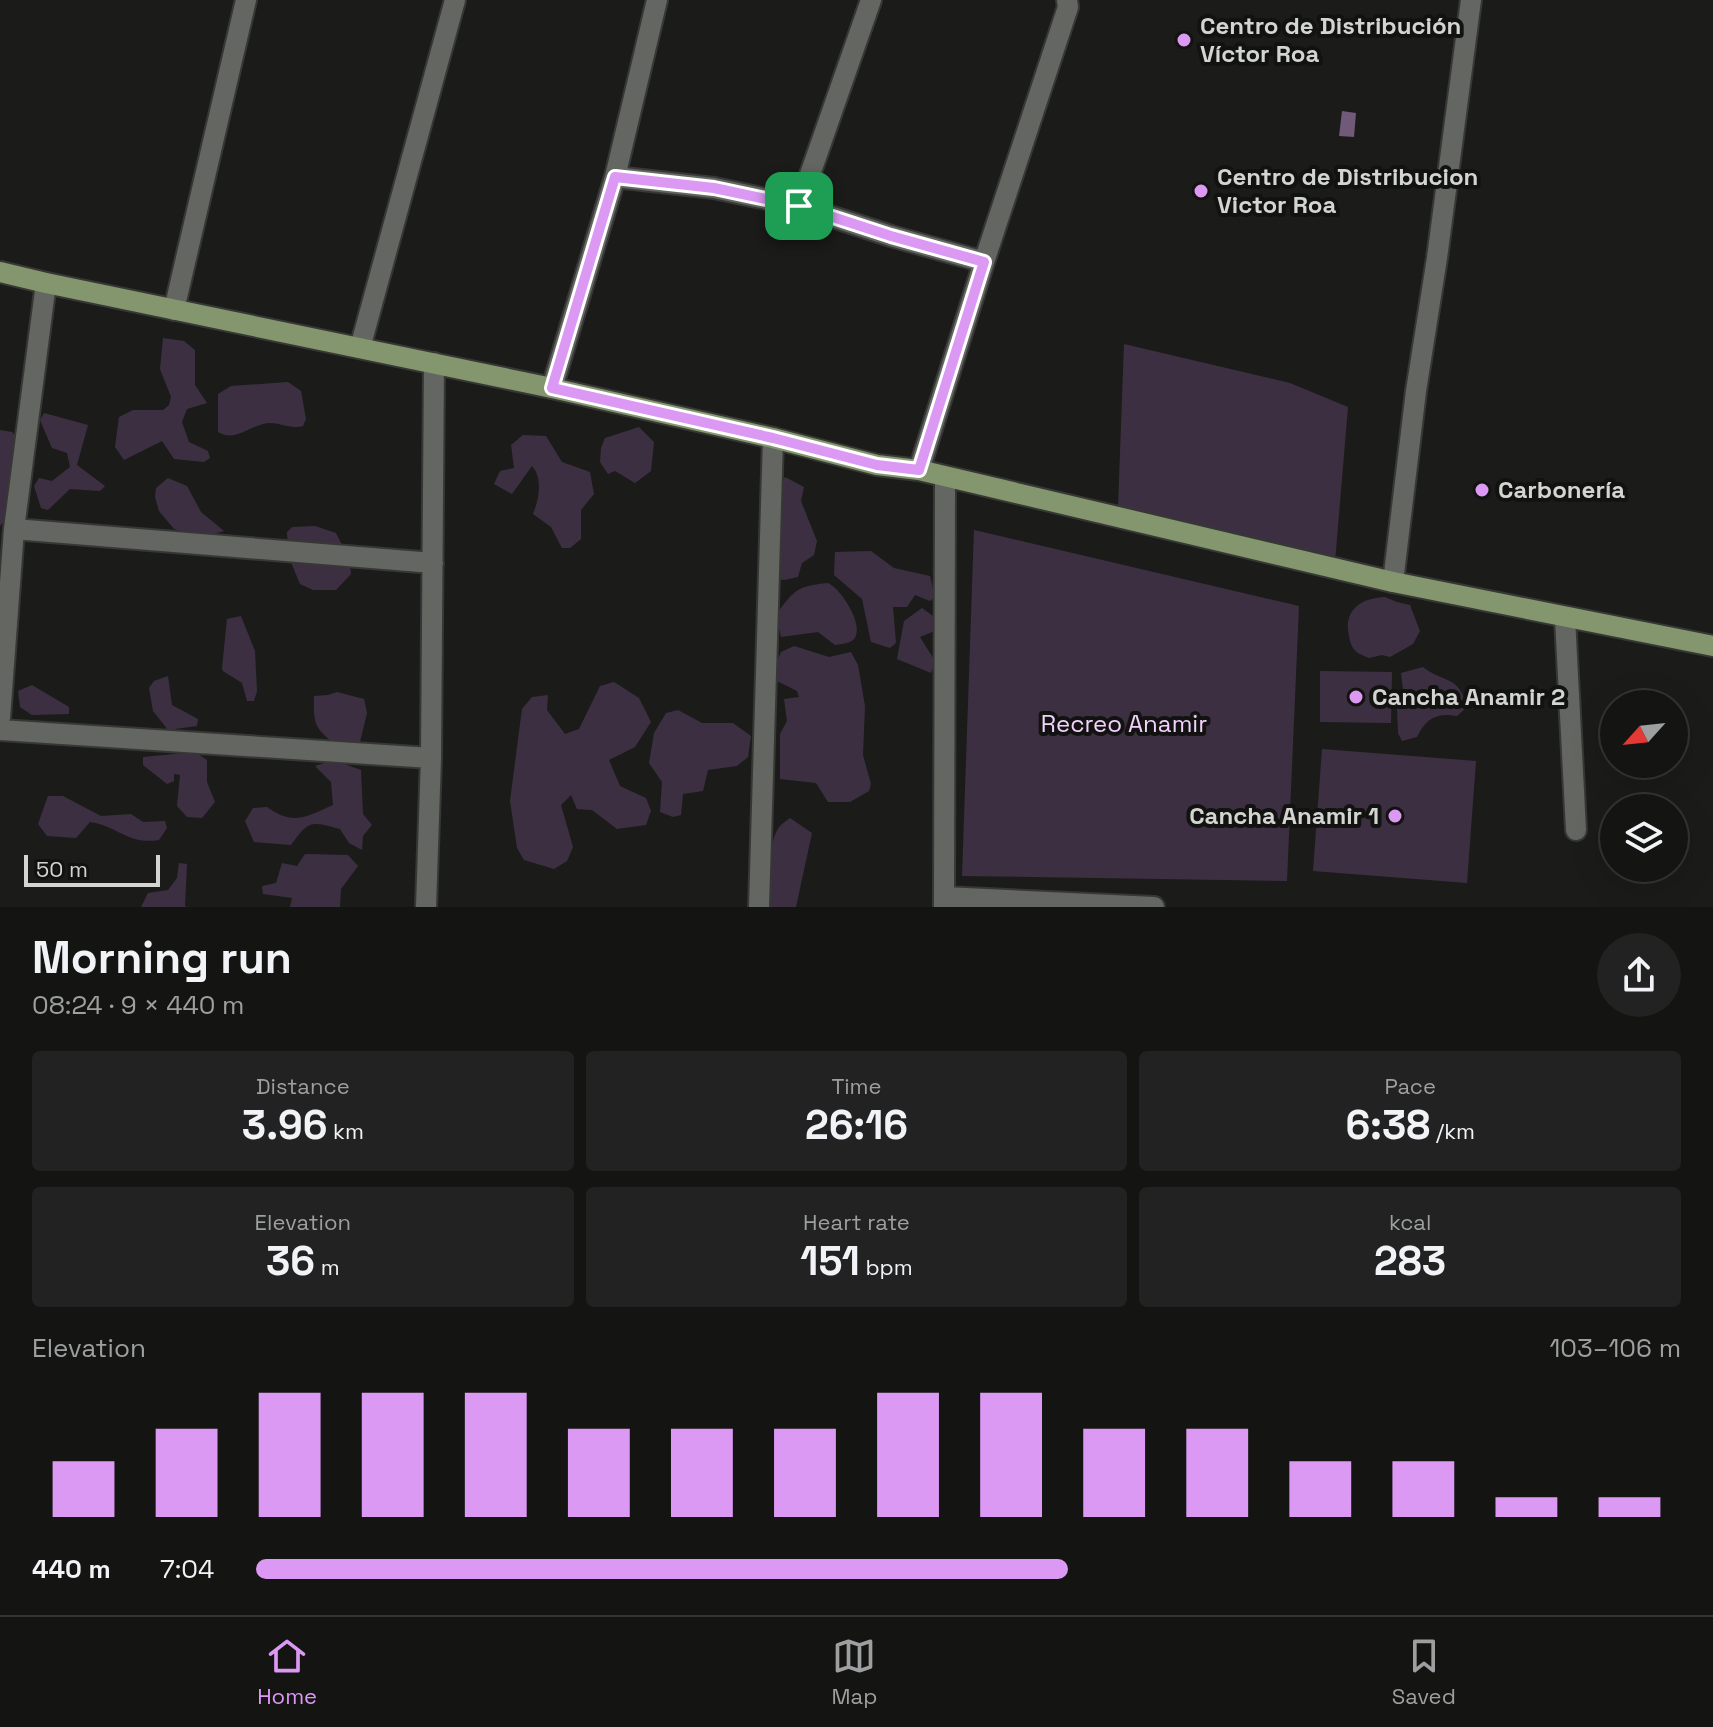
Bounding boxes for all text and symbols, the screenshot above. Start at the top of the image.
place label: Centro de Distribución Víctor Roa [1200,10,1461,69]
marker: Centro de Distribución Víctor Roa [1175,31,1193,49]
place label: Centro de Distribucion Victor Roa [1217,161,1478,220]
pin [765,172,833,240]
marker: Centro de Distribucion Victor Roa [1192,182,1210,200]
icon: arrive [777,184,821,228]
place label: Carbonería [1498,474,1625,505]
marker: Carbonería [1473,481,1491,499]
place label: Cancha Anamir 2 [1372,681,1565,712]
marker: Cancha Anamir 2 [1347,688,1365,706]
north arrow [1600,690,1688,778]
map controls [1600,690,1688,882]
park label: Recreo Anamir [1041,708,1207,739]
button: layers [1600,794,1688,882]
place label: Cancha Anamir 1 [1189,800,1379,831]
marker: Cancha Anamir 1 [1386,807,1404,825]
scale bar [24,851,160,887]
text: 50 m [36,855,88,883]
text: Morning run [32,930,292,986]
button: share [1597,933,1681,1017]
text: 08:24 · 9 × 440 m [32,988,244,1022]
text: Distance [256,1072,350,1100]
text: Time [831,1072,882,1100]
text: Pace [1384,1072,1436,1100]
text: 3.96 [242,1100,327,1151]
text: 26:16 [805,1100,908,1151]
text: 6:38 [1345,1100,1430,1151]
text: km [327,1117,364,1145]
text: /km [1430,1117,1475,1145]
text: Elevation [255,1208,351,1236]
text: Heart rate [803,1208,910,1236]
text: kcal [1389,1208,1431,1236]
text: 36 [266,1236,315,1287]
text: 151 [800,1236,860,1287]
text: 283 [1374,1236,1446,1287]
text: m [315,1253,340,1281]
text: bpm [860,1253,913,1281]
text: Elevation [32,1331,146,1365]
text: 103–106 m [1549,1331,1681,1365]
text: 440 m [32,1552,111,1586]
text: 7:04 [160,1552,214,1586]
tab: Home [257,1634,317,1710]
tab: Map [831,1634,877,1710]
tab: Saved [1392,1634,1456,1710]

